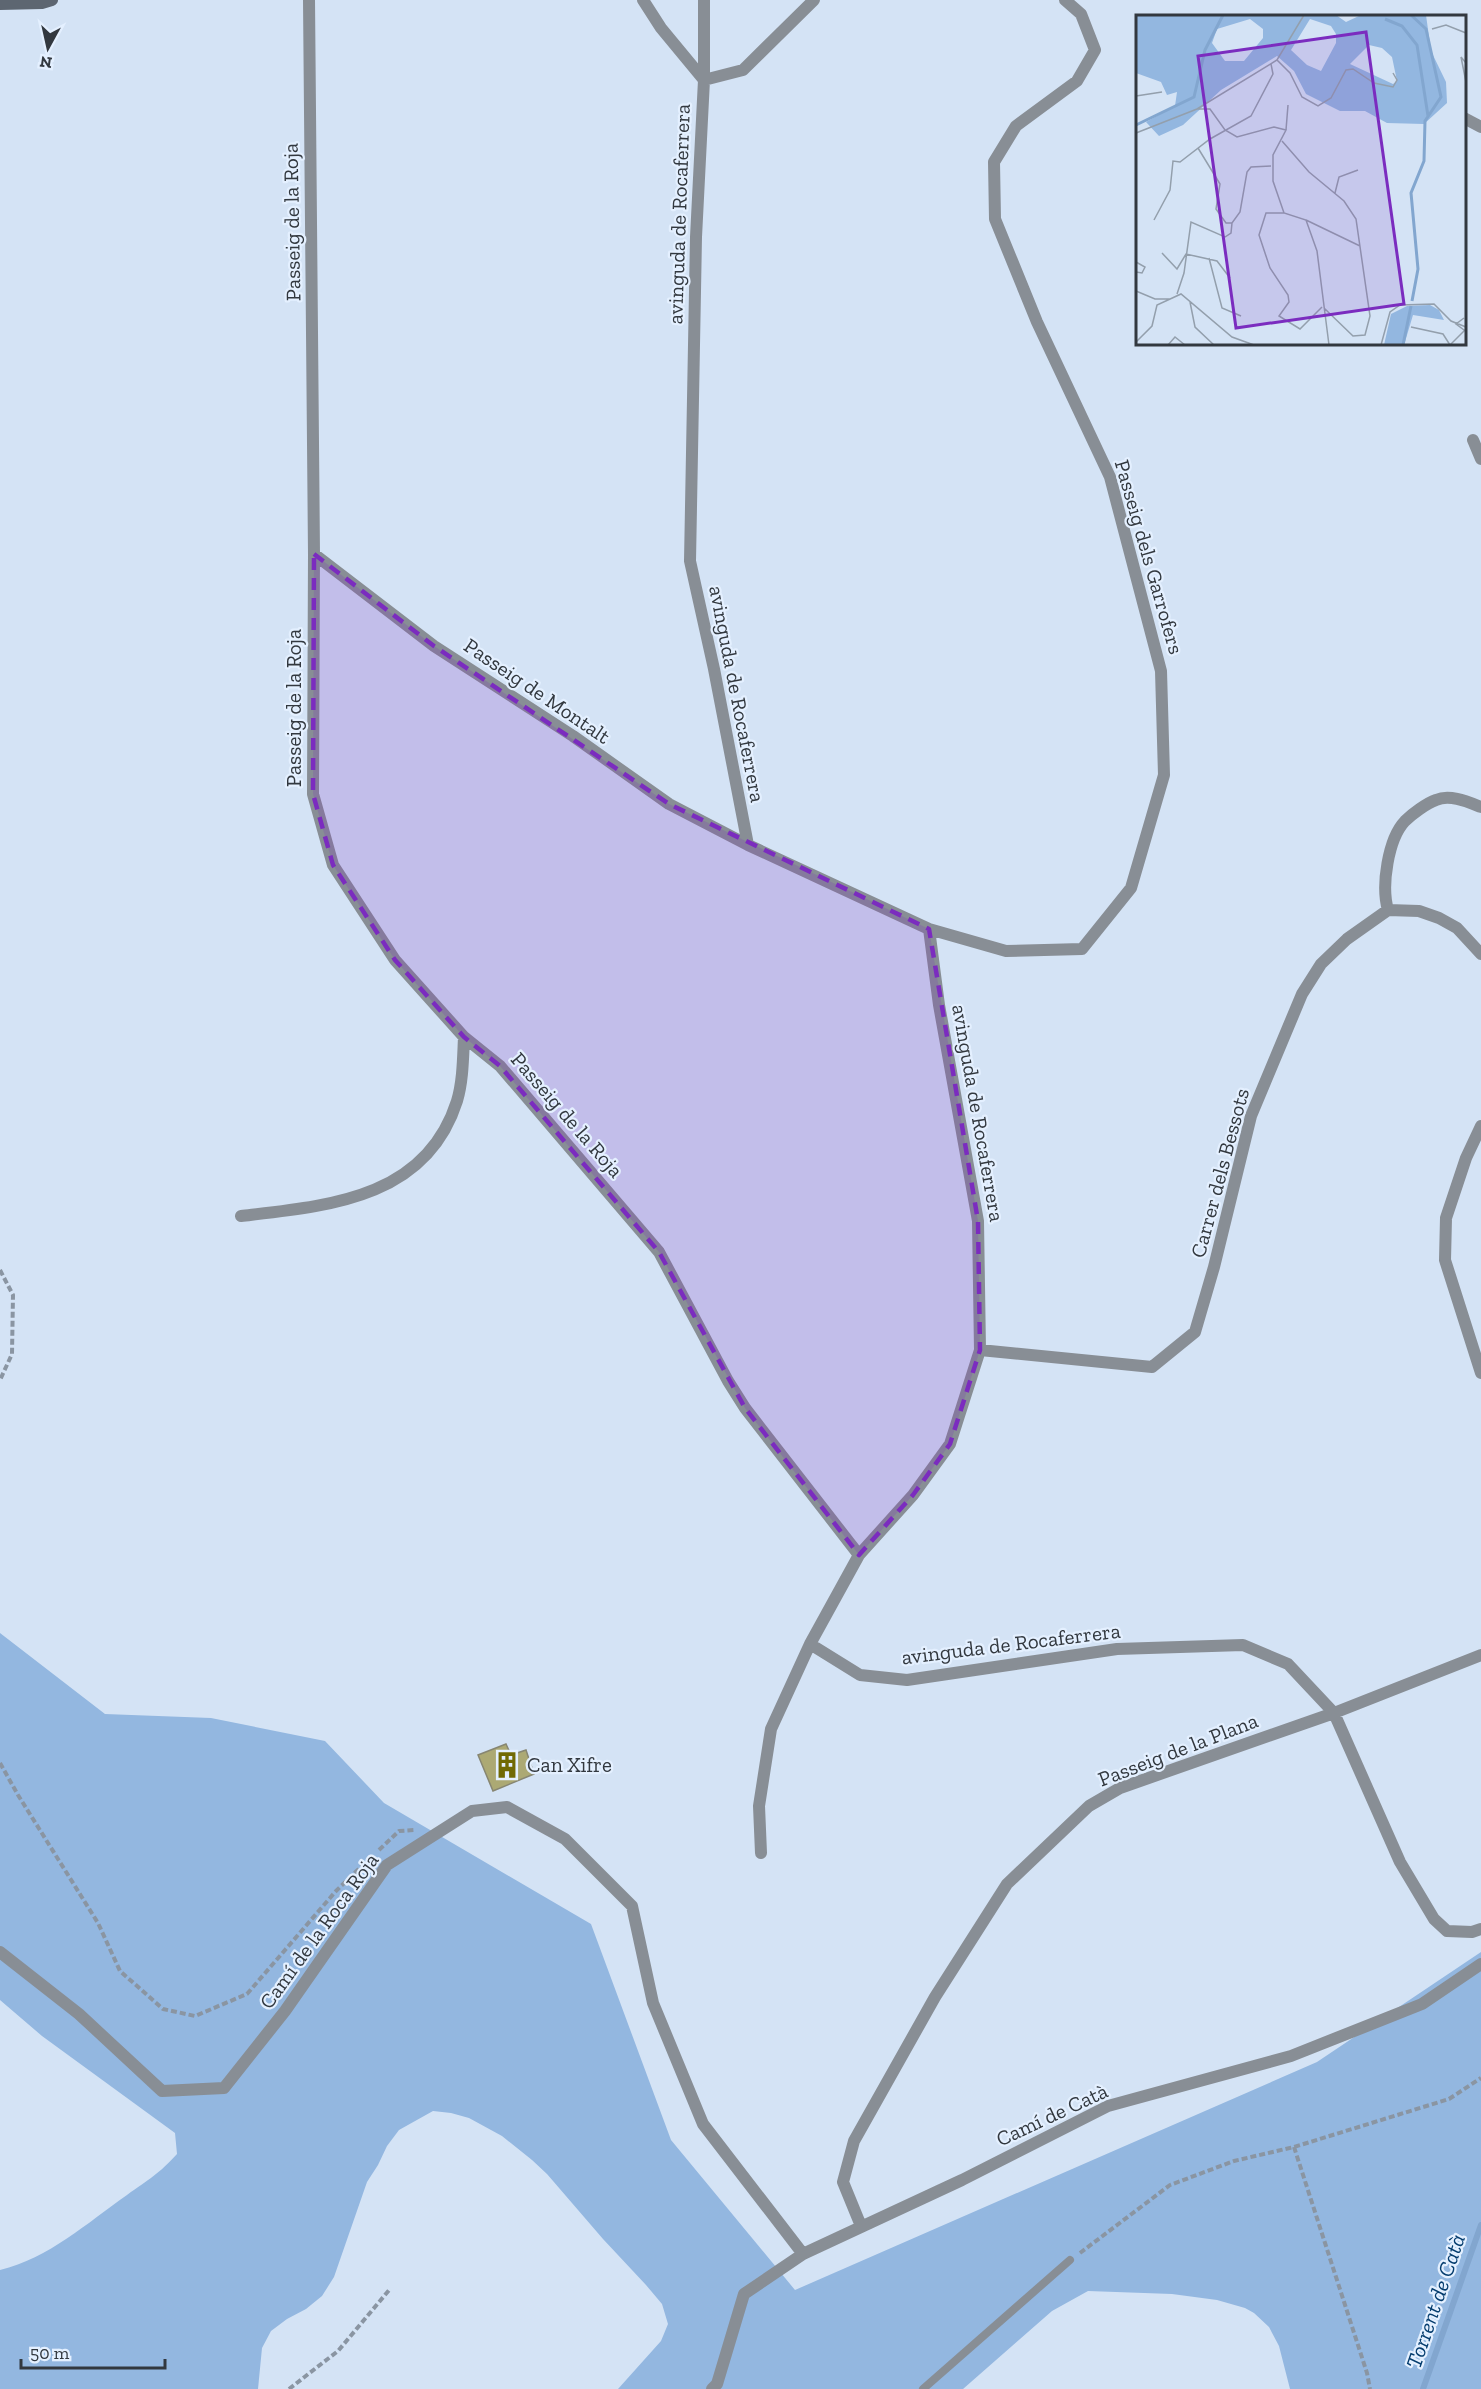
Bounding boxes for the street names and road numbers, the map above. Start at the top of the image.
street label: avinguda de Rocaferrera [662,103,695,325]
street label: Passeig de la Roja [278,143,306,301]
street label: Passeig dels Garrofers [1110,457,1189,657]
street label: avinguda de Rocaferrera [704,583,771,804]
street label: Passeig de la Roja [281,629,307,787]
street label: Passeig de Montalt [459,632,615,749]
street label: avinguda de Rocaferrera [947,1002,1010,1224]
street label: Passeig de la Roja [505,1047,629,1183]
street label: Carrer dels Bessots [1185,1086,1254,1260]
street label: avinguda de Rocaferrera [900,1618,1122,1669]
street label: Passeig de la Plana [1094,1708,1261,1792]
street label: Camí de la Roca Roja [254,1848,384,2014]
street label: Camí de Catà [992,2078,1112,2151]

